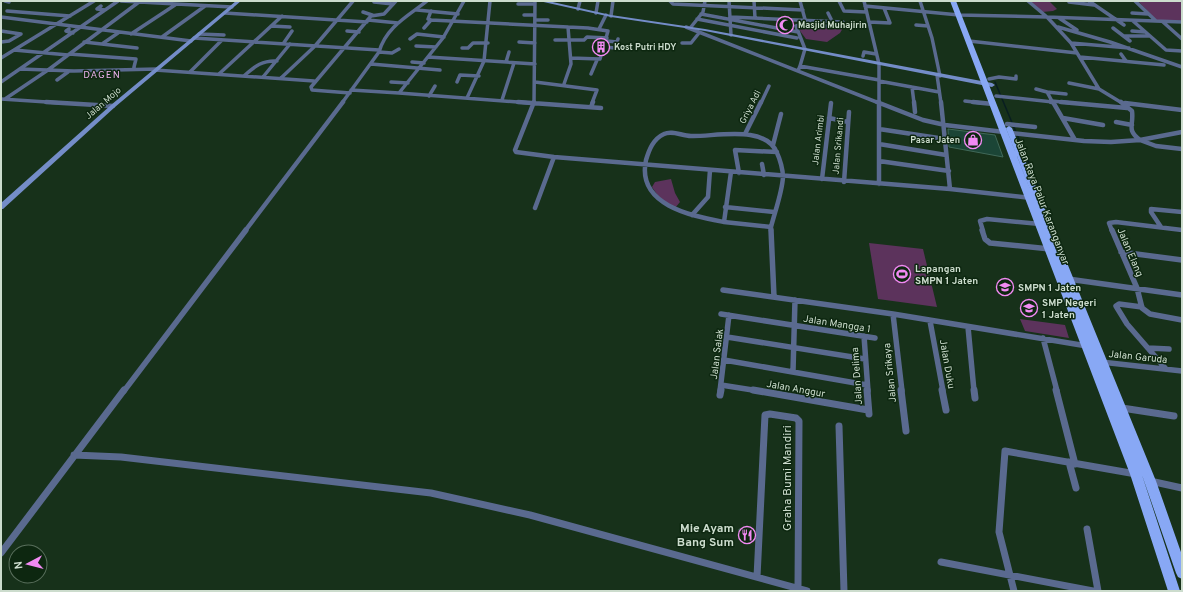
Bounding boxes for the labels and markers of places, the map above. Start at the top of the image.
mosque icon: Masjid Muhajirin [775,15,795,35]
place label: Masjid Muhajirin [798,20,867,31]
building icon: Kost Putri HDY [591,37,611,57]
place label: Kost Putri HDY [614,42,676,53]
shop icon: Pasar Jaten [963,130,983,150]
place label: Pasar Jaten [910,135,960,146]
place label: Lapangan SMPN 1 Jaten [915,263,978,288]
sports icon: Lapangan SMPN 1 Jaten [892,264,912,284]
school or university icon: SMPN 1 Jaten [995,277,1015,297]
place label: SMPN 1 Jaten [1018,282,1081,295]
place label: SMP Negeri 1 Jaten [1042,297,1096,322]
school or university icon: SMP Negeri 1 Jaten [1019,298,1039,318]
place label: Mie Ayam Bang Sum [677,521,734,551]
restaurant icon: Mie Ayam Bang Sum [737,525,757,545]

